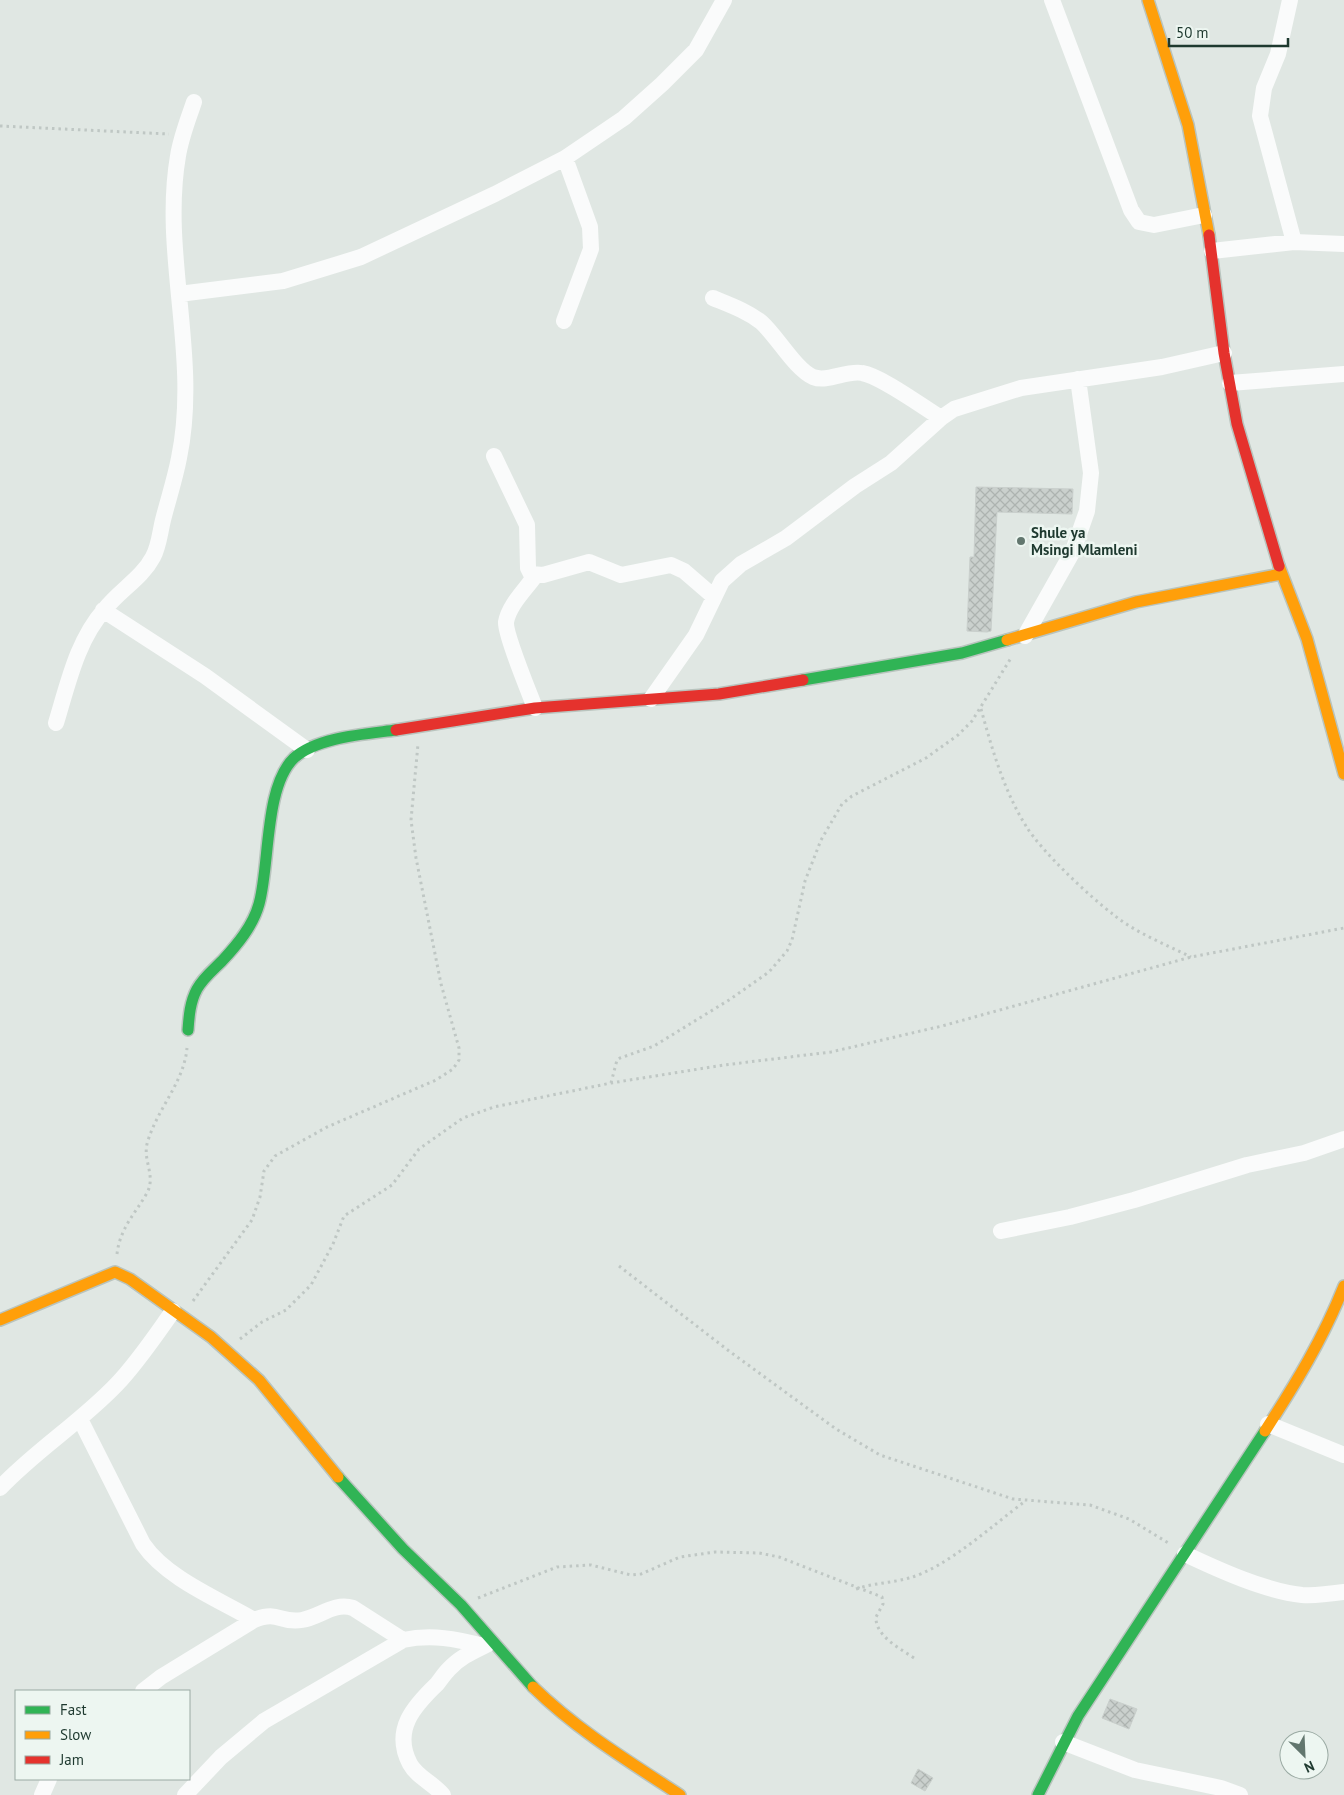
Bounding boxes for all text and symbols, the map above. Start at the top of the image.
scale bar [1169,15,1288,47]
text: 50 m [1176,23,1209,42]
place label: Shule ya Msingi Mlamleni [1031,523,1138,559]
marker: Shule ya Msingi Mlamleni [1015,535,1027,547]
legend [15,1690,190,1780]
text: Fast [60,1700,87,1719]
text: Slow [60,1725,91,1744]
north arrow [1279,1730,1329,1780]
text: Jam [59,1750,84,1769]
text: N [1301,1757,1317,1777]

